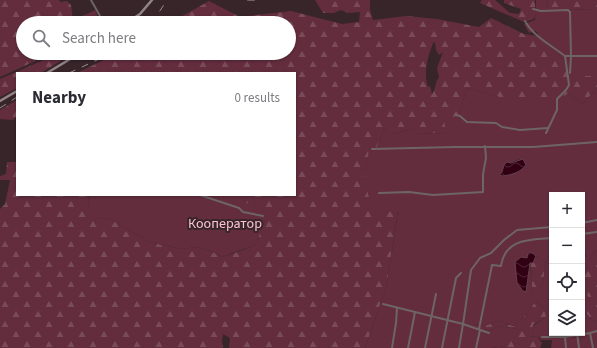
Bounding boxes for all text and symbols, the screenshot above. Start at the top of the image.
search box [16,16,296,60]
icon: search [30,27,52,49]
text: Search here [62,28,136,49]
text: Nearby [32,86,86,110]
text: 0 results [235,89,280,107]
map controls [549,192,585,336]
button: + [549,192,585,228]
park label: Кооператор [188,214,262,234]
button: − [549,228,585,264]
button: locate [549,264,585,300]
button: layers [549,300,585,336]

